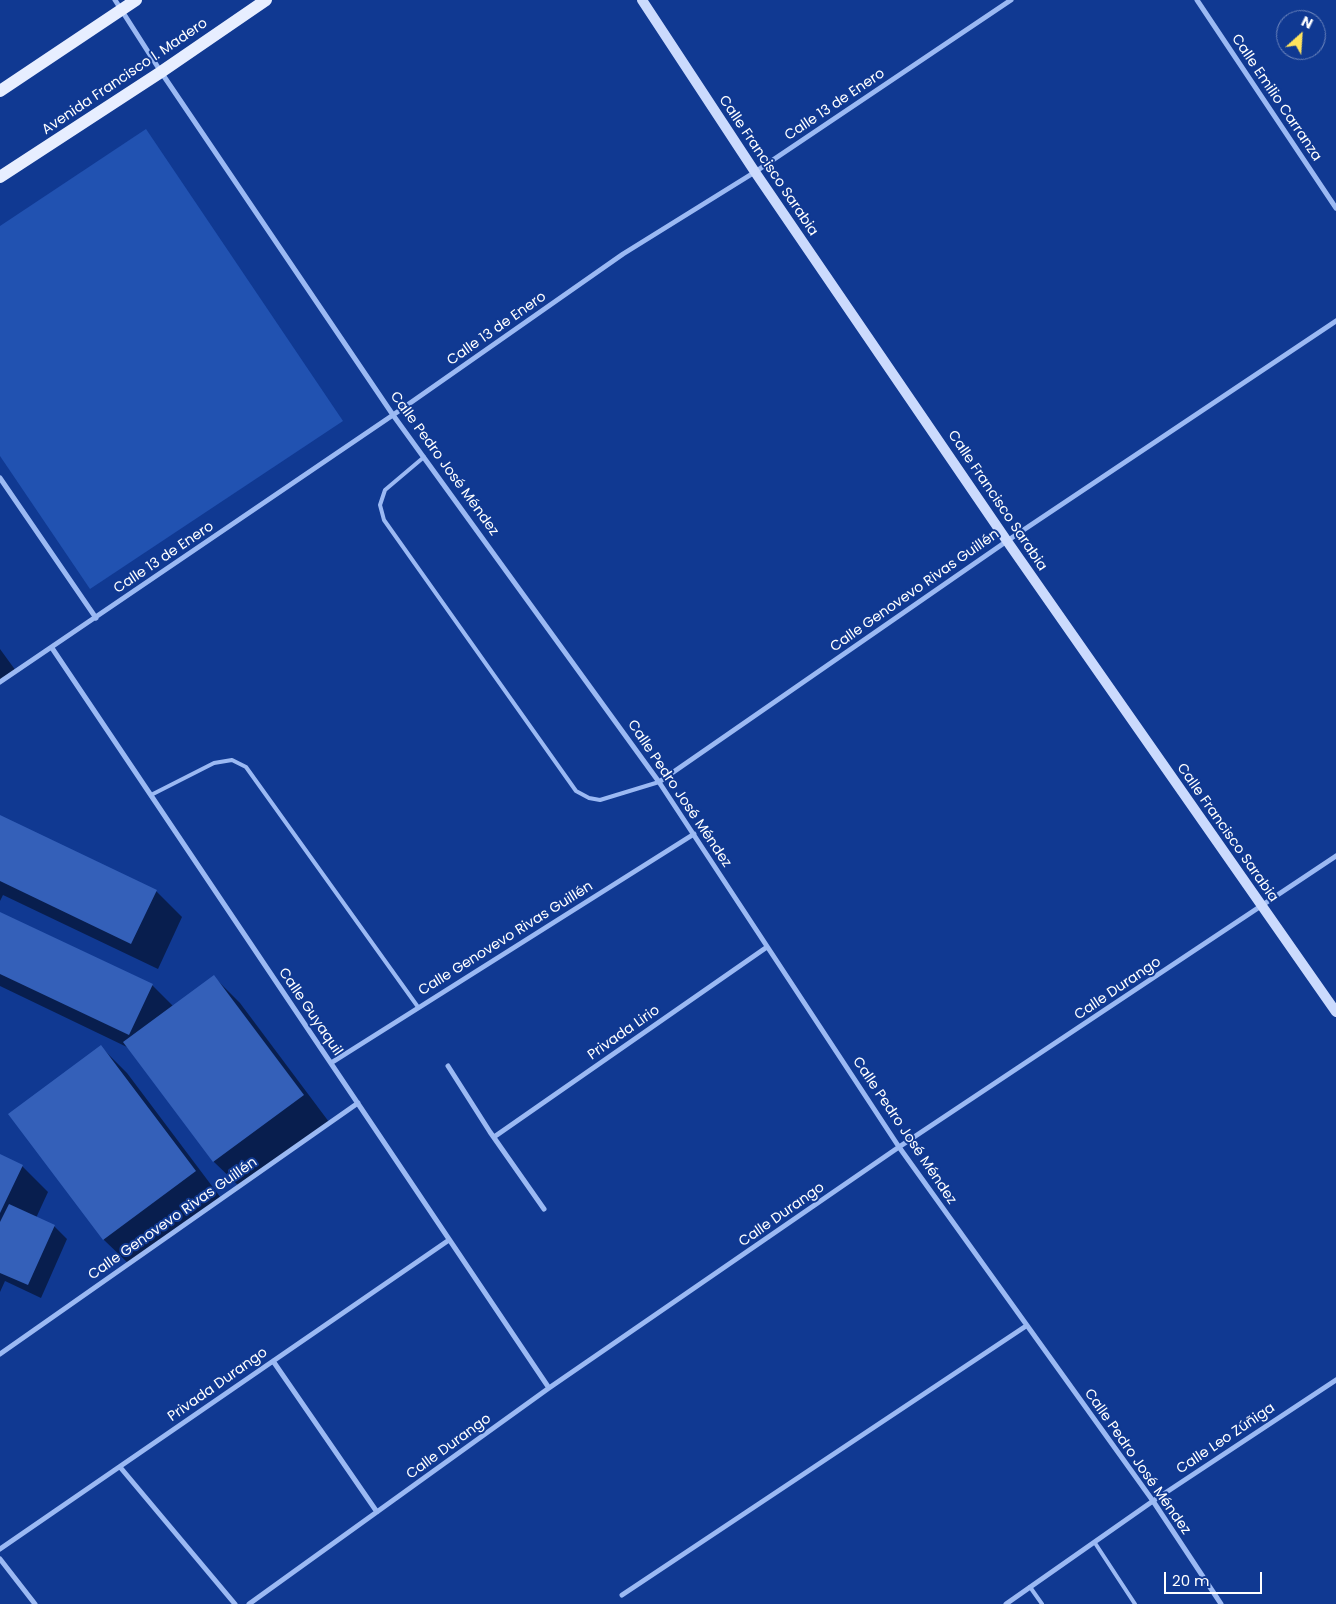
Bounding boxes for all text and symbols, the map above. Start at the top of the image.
north arrow [1276,10,1326,60]
text: N [1298,11,1316,34]
street label: Avenida Francisco I. Madero [39,15,211,139]
street label: Calle Emilio Carranza [1227,31,1325,165]
street label: Calle 13 de Enero [782,65,888,145]
street label: Calle Francisco Sarabia [715,93,821,239]
street label: Calle 13 de Enero [444,289,550,369]
street label: Calle Pedro José Méndez [386,389,502,539]
street label: Calle Francisco Sarabia [944,428,1050,574]
street label: Calle 13 de Enero [111,518,217,598]
street label: Calle Genovevo Rivas Guillén [827,526,1003,656]
street label: Calle Pedro José Méndez [623,717,735,871]
street label: Calle Francisco Sarabia [1173,760,1281,906]
street label: Calle Genovevo Rivas Guillén [416,878,596,1000]
street label: Calle Durango [1072,954,1164,1024]
street label: Calle Guyaquil [274,965,346,1059]
street label: Privada Lirio [585,1002,663,1064]
street label: Calle Pedro José Méndez [848,1054,960,1208]
street label: Calle Genovevo Rivas Guillén [85,1154,261,1284]
street label: Calle Durango [736,1179,828,1251]
street label: Privada Durango [165,1344,271,1426]
street label: Calle Pedro José Méndez [1080,1386,1194,1538]
street label: Calle Leo Zúñiga [1174,1400,1278,1478]
street label: Calle Durango [403,1411,495,1483]
scale bar [1166,1562,1264,1594]
text: 20 m [1172,1570,1210,1591]

